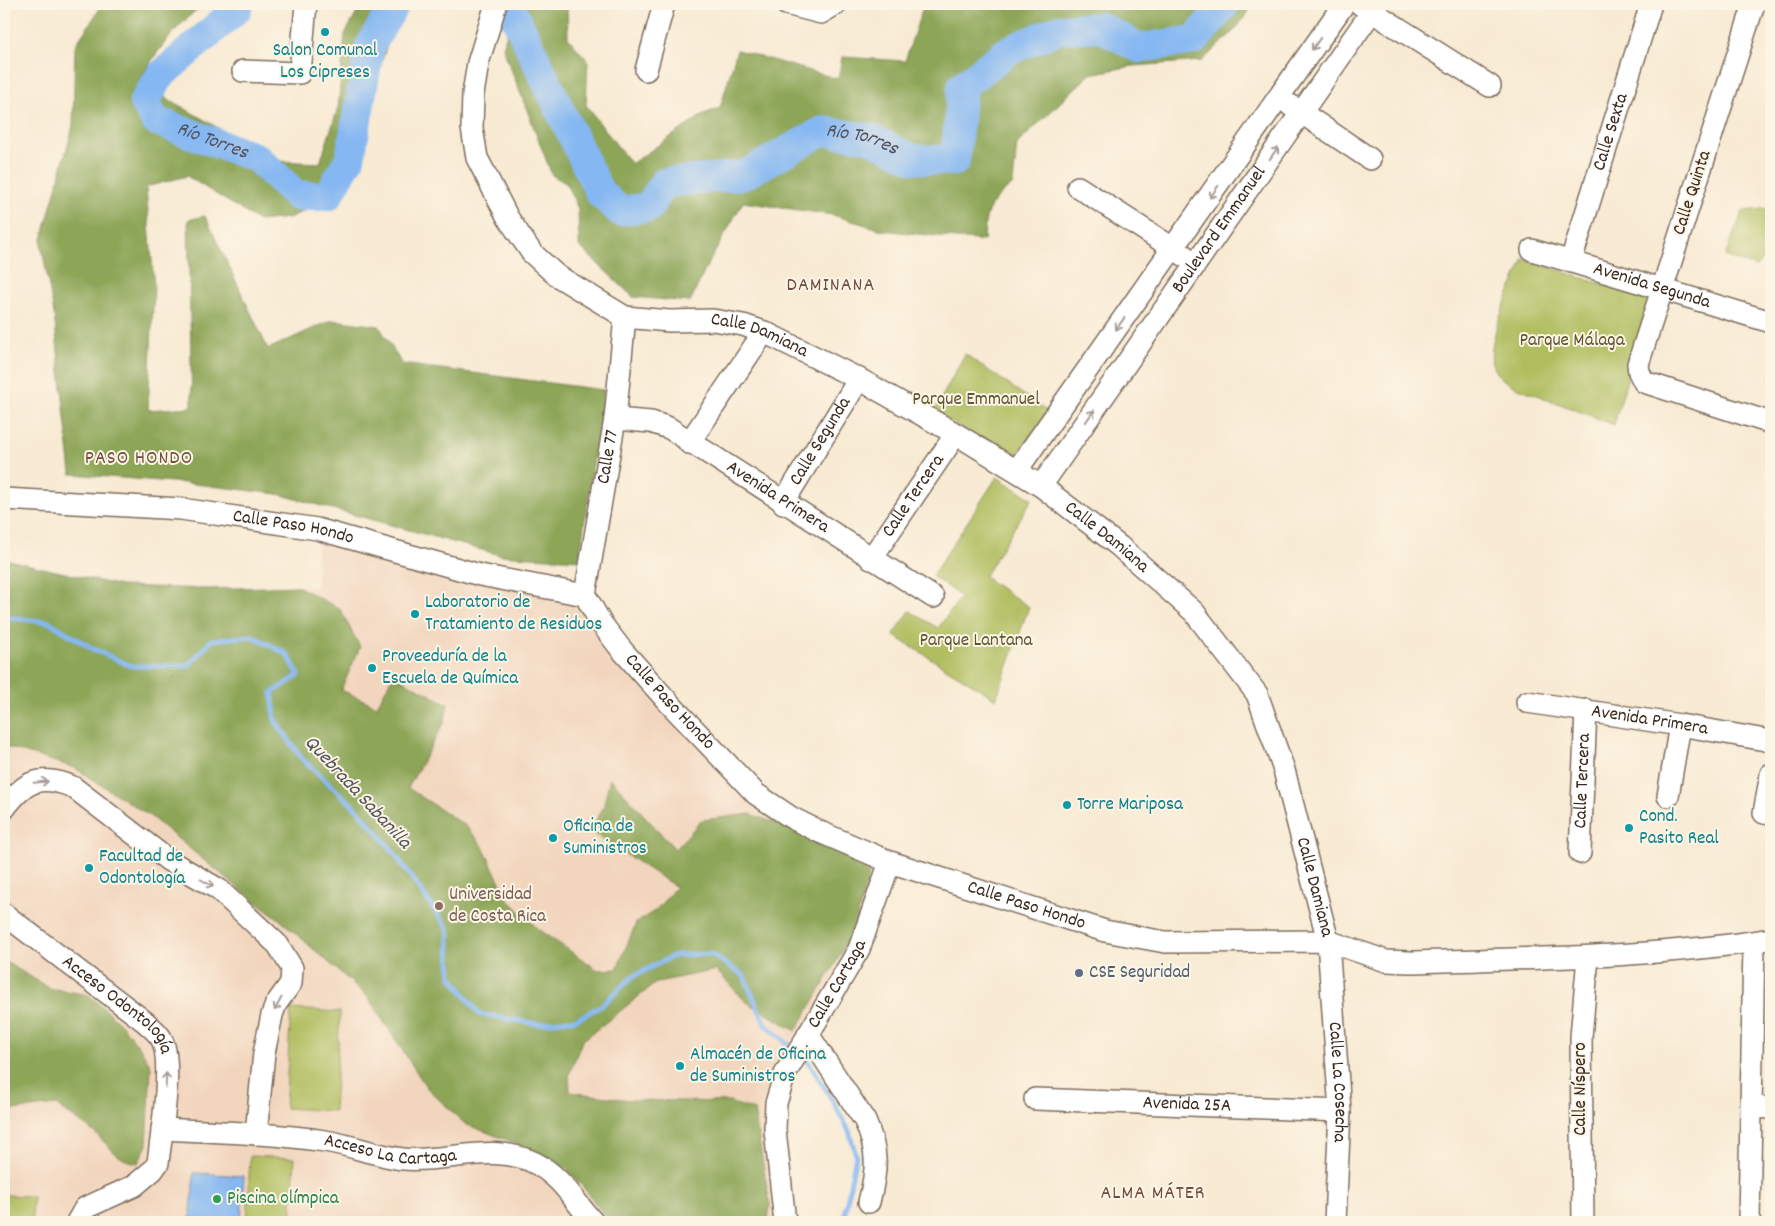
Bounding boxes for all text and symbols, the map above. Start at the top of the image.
marker: Salon Comunal Los Cipreses [319,26,331,38]
one-way arrow [1311,37,1321,51]
place label: Salon Comunal Los Cipreses [273,38,378,87]
street label: Calle Sexta [1586,89,1636,174]
water label: Río Torres [173,116,252,168]
water label: Río Torres [824,118,903,164]
street label: Calle Quinta [1667,146,1720,239]
one-way arrow [1269,147,1279,161]
street label: Boulevard Emmanuel [1166,161,1273,299]
one-way arrow [1209,184,1219,198]
street label: Avenida Segunda [1590,256,1715,317]
district label: DAMINANA [787,272,875,300]
street label: Calle Damiana [709,306,813,366]
one-way arrow [1115,317,1125,331]
park label: Parque Málaga [1519,328,1626,355]
park label: Parque Emmanuel [912,387,1040,414]
street label: Calle Segunda [783,391,859,491]
one-way arrow [1085,409,1095,423]
street label: Calle 77 [591,428,626,486]
district label: PASO HONDO [85,445,193,473]
street label: Calle Tercera [876,448,952,543]
street label: Avenida Primera [721,454,835,541]
street label: Calle Damiana [1058,495,1156,581]
street label: Calle Paso Hondo [231,503,357,552]
place label: Laboratorio de Tratamiento de Residuos [425,590,602,639]
marker: Laboratorio de Tratamiento de Residuos [409,608,421,620]
park label: Parque Lantana [919,628,1034,655]
place label: Proveeduría de la Escuela de Química [382,644,519,693]
street label: Calle Paso Hondo [618,648,721,757]
marker: Proveeduría de la Escuela de Química [366,662,378,674]
street label: Avenida Primera [1589,698,1711,743]
water label: Quebrada Sabanilla [297,730,418,857]
street label: Calle Tercera [1568,732,1599,829]
one-way arrow [33,778,49,787]
place label: Torre Mariposa [1077,792,1184,819]
marker: Torre Mariposa [1061,799,1073,811]
place label: Cond. Pasito Real [1639,804,1719,853]
place label: Oficina de Suministros [563,814,647,863]
marker: Cond. Pasito Real [1623,822,1635,834]
marker: Oficina de Suministros [547,832,559,844]
street label: Calle Damiana [1288,834,1340,941]
place label: Facultad de Odontología [99,844,186,893]
marker: Facultad de Odontología [83,862,95,874]
street label: Calle Paso Hondo [964,874,1089,937]
one-way arrow [199,878,213,888]
place label: Universidad de Costa Rica [449,882,547,931]
marker: Universidad de Costa Rica [433,900,445,912]
street label: Calle Cartaga [801,936,875,1034]
street label: Acceso Odontología [56,949,179,1057]
place label: CSE Seguridad [1089,960,1190,987]
marker: CSE Seguridad [1073,967,1085,979]
one-way arrow [273,997,283,1012]
street label: Calle La Cosecha [1320,1021,1354,1144]
place label: Almacén de Oficina de Suministros [690,1042,827,1091]
street label: Calle Níspero [1568,1042,1595,1136]
marker: Almacén de Oficina de Suministros [674,1060,686,1072]
one-way arrow [161,1073,170,1089]
street label: Avenida 25A [1142,1090,1232,1120]
street label: Acceso La Cartaga [322,1128,459,1173]
district label: ALMA MÁTER [1100,1180,1206,1208]
place label: Piscina olímpica [227,1186,340,1213]
marker: Piscina olímpica [211,1193,223,1205]

